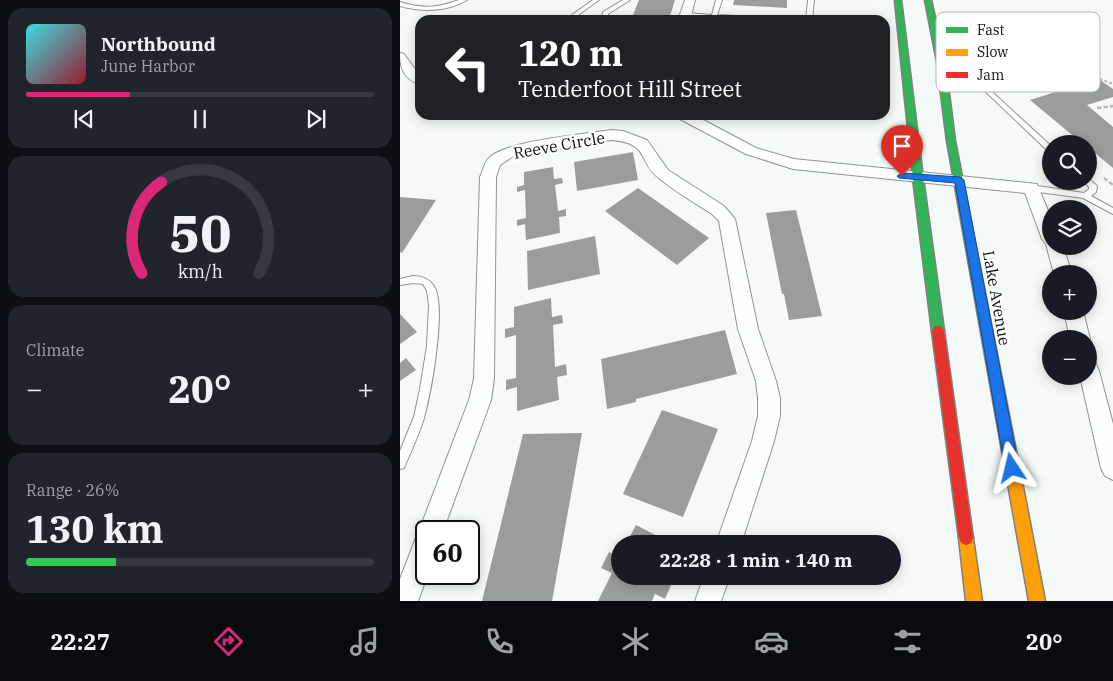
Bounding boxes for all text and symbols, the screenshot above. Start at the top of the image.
legend [936,12,1100,92]
text: Fast [977,21,1005,39]
text: 120 m [518,30,623,76]
text: Northbound [101,32,216,56]
icon: left [435,35,500,100]
text: Slow [977,43,1008,61]
text: June Harbor [101,56,195,76]
text: Jam [977,66,1004,84]
text: Tenderfoot Hill Street [518,74,742,103]
icon: previous [70,105,98,133]
icon: pause [186,105,214,133]
icon: next [302,105,330,133]
pin [881,125,923,176]
street label: Reeve Circle [512,127,606,163]
icon: arrive [888,132,916,160]
map controls [1042,135,1097,385]
button: search [1042,135,1097,190]
text: 50 [169,199,231,266]
button: layers [1042,200,1097,255]
street label: Lake Avenue [979,249,1015,347]
text: km/h [177,260,223,283]
button: + [1042,265,1097,320]
button: − [1042,330,1097,385]
text: Climate [26,340,84,360]
text: 20° [168,364,232,413]
text: − [26,370,43,407]
text: + [357,370,374,407]
position arrow [985,441,1037,493]
text: Range · 26% [26,480,119,500]
text: 130 km [26,504,164,553]
speed limit sign: 60 [415,520,480,585]
text: 22:28 · 1 min · 140 m [660,548,852,572]
icon: directions [211,624,246,659]
icon: music [347,624,382,659]
icon: phone [482,624,517,659]
icon: climate [618,624,653,659]
icon: car [754,624,789,659]
icon: filters [890,624,925,659]
text: 22:27 [50,627,110,656]
text: 20° [1026,627,1063,656]

